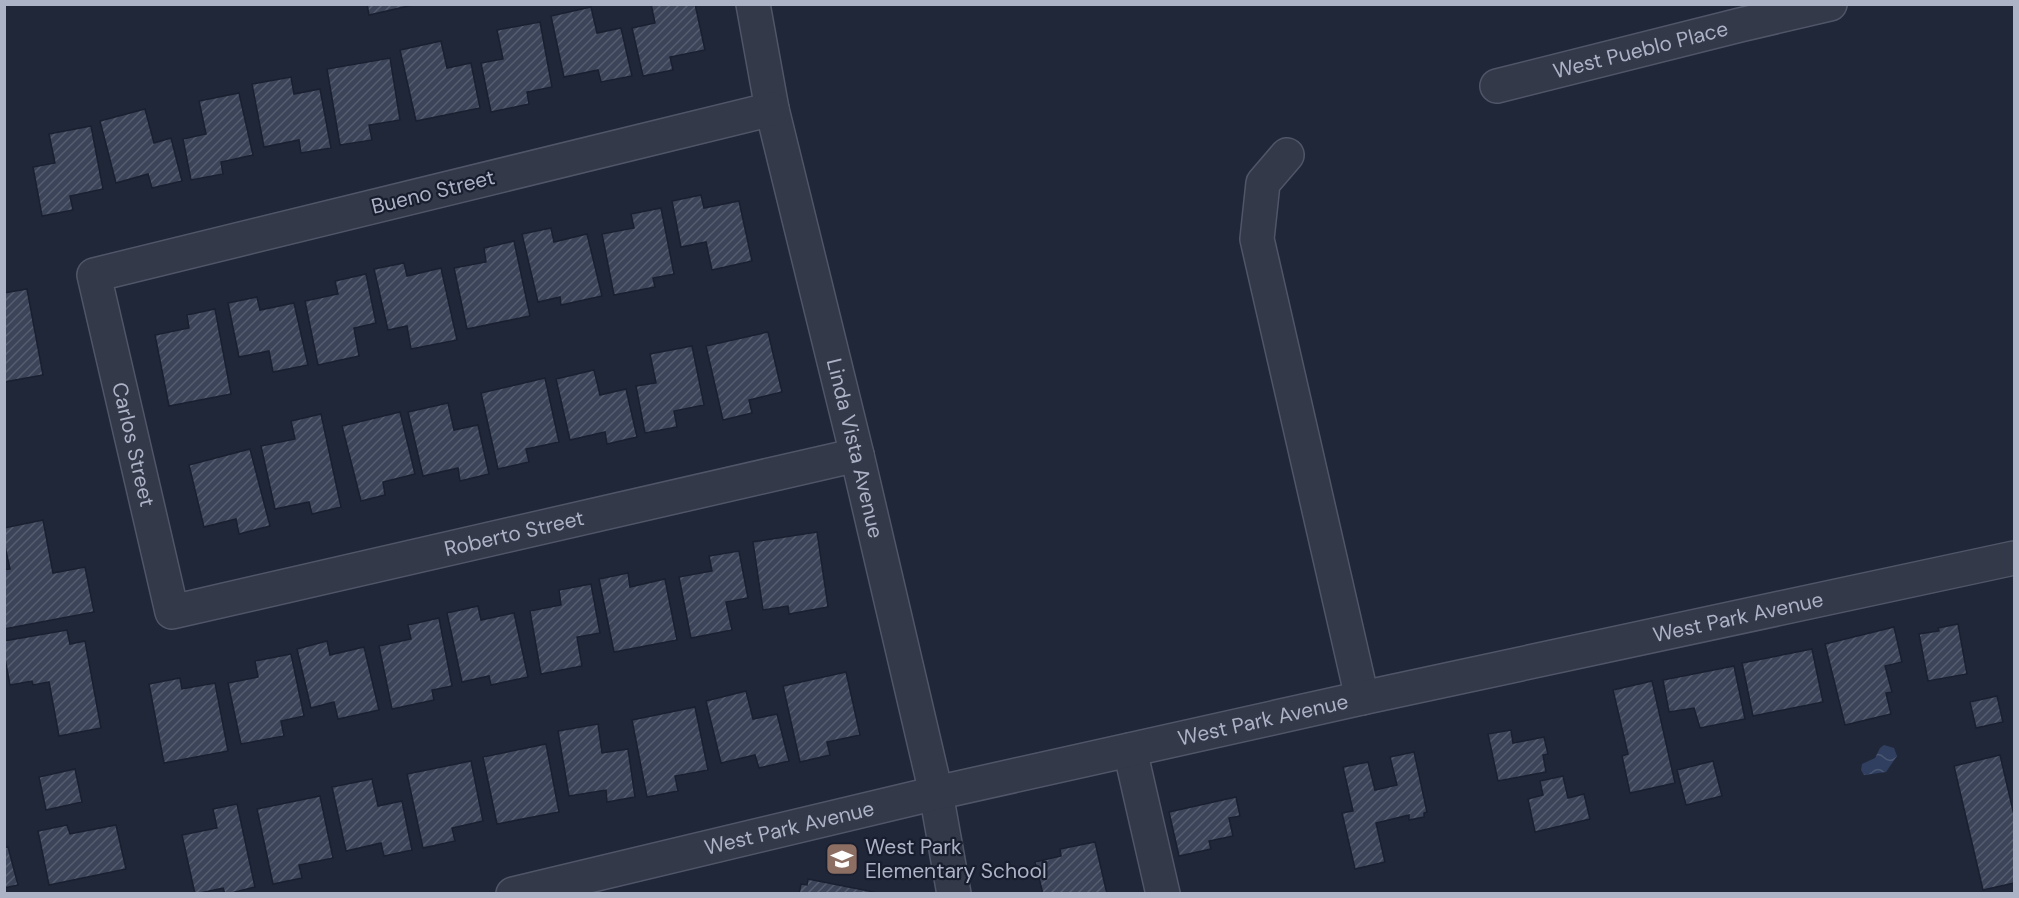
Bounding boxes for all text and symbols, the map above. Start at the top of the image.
street label: West Pueblo Place [1550,15,1731,85]
street label: Bueno Street [368,163,498,221]
street label: Linda Vista Avenue [820,355,890,541]
street label: Carlos Street [105,379,161,510]
street label: Roberto Street [442,504,587,563]
street label: West Park Avenue [1650,585,1826,649]
street label: West Park Avenue [1175,687,1351,753]
street label: West Park Avenue [702,794,877,862]
place label: West Park Elementary School [865,833,1047,885]
school or university icon: West Park Elementary School [824,841,860,877]

